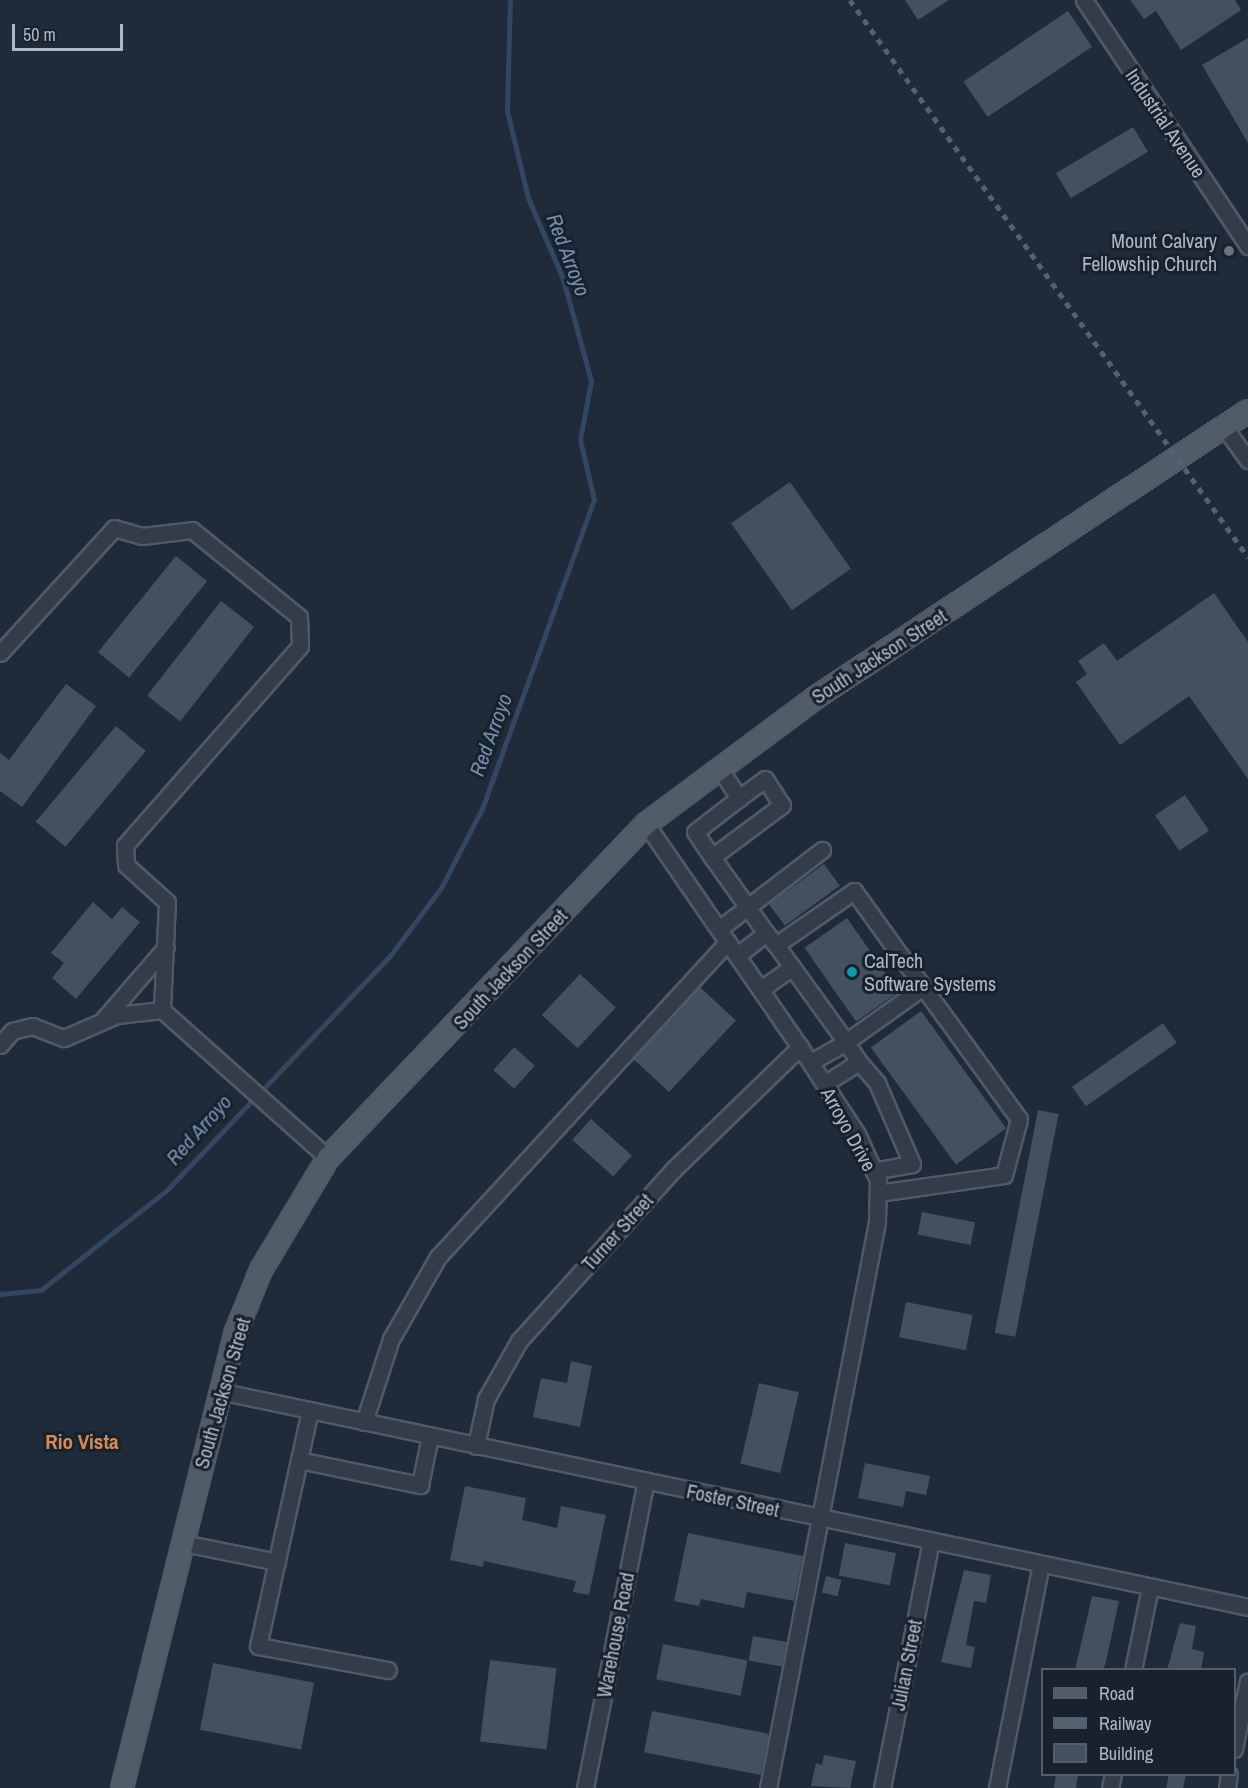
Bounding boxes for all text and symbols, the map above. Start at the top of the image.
scale bar [15,12,126,50]
text: 50 m [23,22,56,47]
street label: Industrial Avenue [1120,63,1212,183]
water label: Red Arroyo [541,210,595,300]
place label: Mount Calvary Fellowship Church [1082,228,1217,275]
marker: Mount Calvary Fellowship Church [1222,244,1236,258]
street label: South Jackson Street [807,603,951,709]
water label: Red Arroyo [464,690,518,780]
street label: South Jackson Street [448,904,572,1034]
place label: CalTech Software Systems [864,948,996,995]
marker: CalTech Software Systems [845,965,859,979]
street label: Arroyo Drive [816,1083,882,1175]
water label: Red Arroyo [161,1089,237,1171]
street label: Turner Street [576,1189,658,1275]
street label: South Jackson Street [189,1315,255,1471]
district label: Rio Vista [45,1429,119,1455]
street label: Foster Street [685,1478,781,1522]
street label: Warehouse Road [591,1570,639,1700]
street label: Julian Street [885,1618,927,1712]
legend [1041,1668,1236,1776]
text: Road [1099,1681,1134,1706]
text: Railway [1099,1711,1152,1736]
text: Building [1099,1741,1153,1766]

